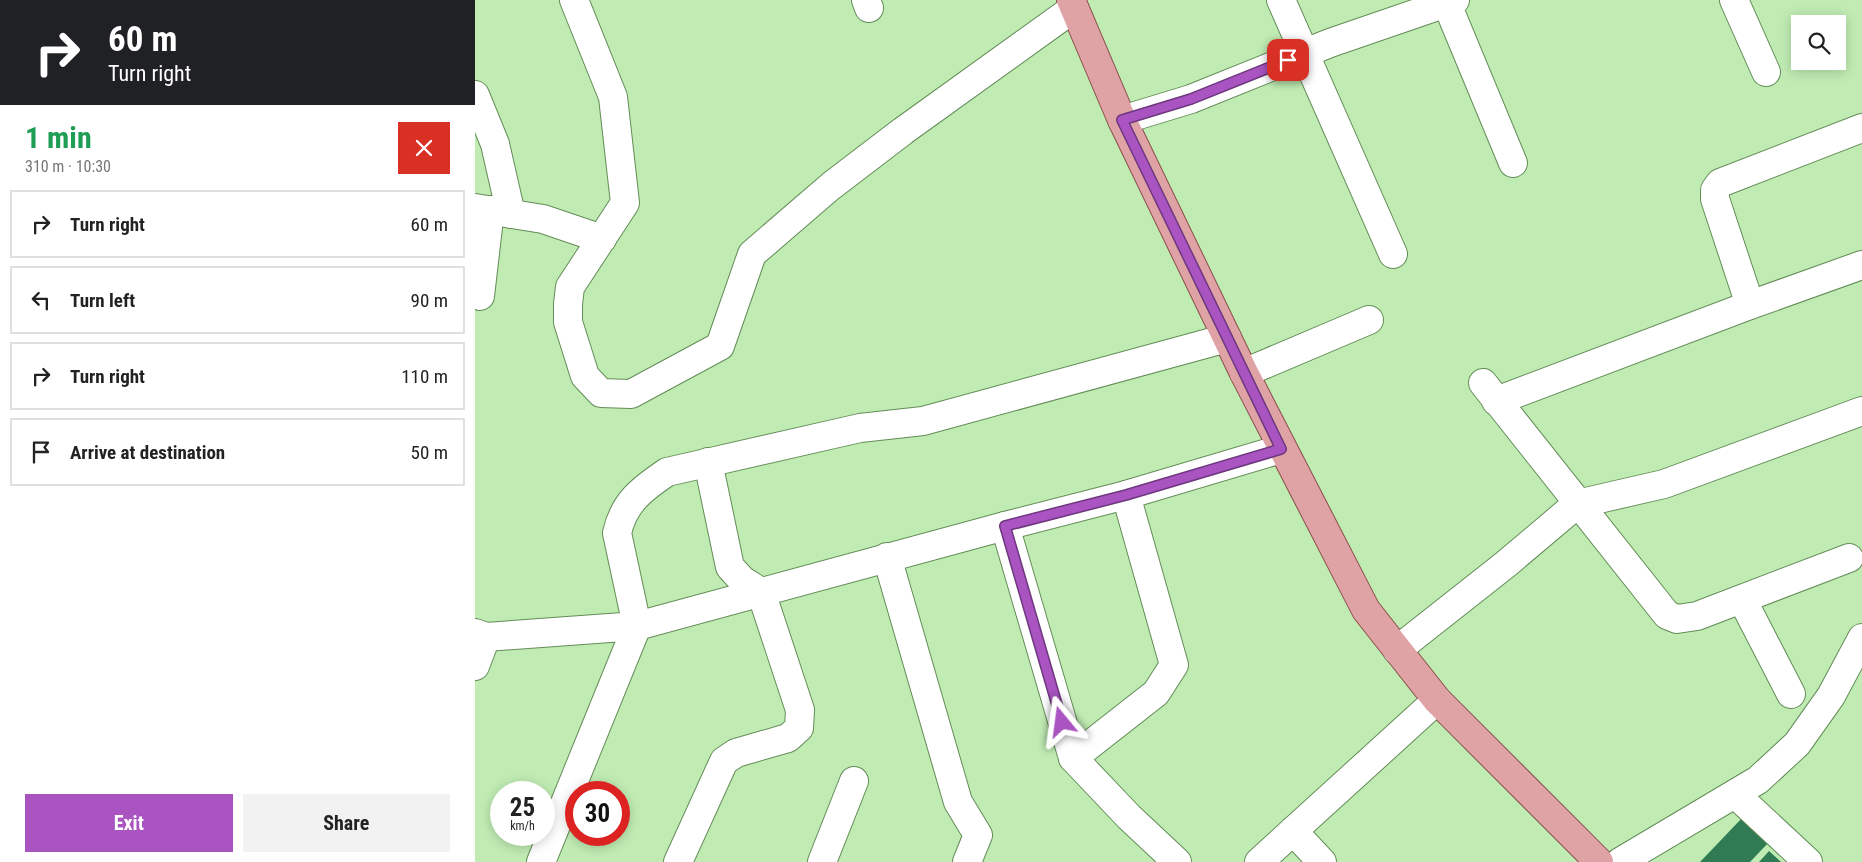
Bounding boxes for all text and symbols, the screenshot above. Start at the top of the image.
map controls [1791,15,1846,70]
button: search [1791,15,1846,70]
text: 60 m [108,19,177,60]
icon: right [25,20,90,85]
pin [1267,39,1309,81]
icon: arrive [1274,46,1302,74]
text: Turn right [108,61,191,86]
text: 1 min [25,120,92,155]
button: close [398,122,450,174]
text: 310 m · 10:30 [25,157,111,176]
icon: right [27,210,55,238]
text: Turn right [70,213,145,236]
text: 60 m [411,213,448,236]
icon: left [27,286,55,314]
text: Turn left [70,289,135,312]
text: 90 m [411,289,448,312]
icon: right [27,362,55,390]
text: Turn right [70,365,145,388]
text: 110 m [401,365,448,388]
icon: arrive [27,438,55,466]
text: Arrive at destination [70,441,225,464]
text: 50 m [411,441,448,464]
position arrow [1035,695,1087,747]
speed limit sign: 30 [565,781,630,846]
text: 25 [510,793,535,822]
button: Exit [25,794,233,852]
button: Share [243,794,450,852]
text: km/h [510,819,535,833]

